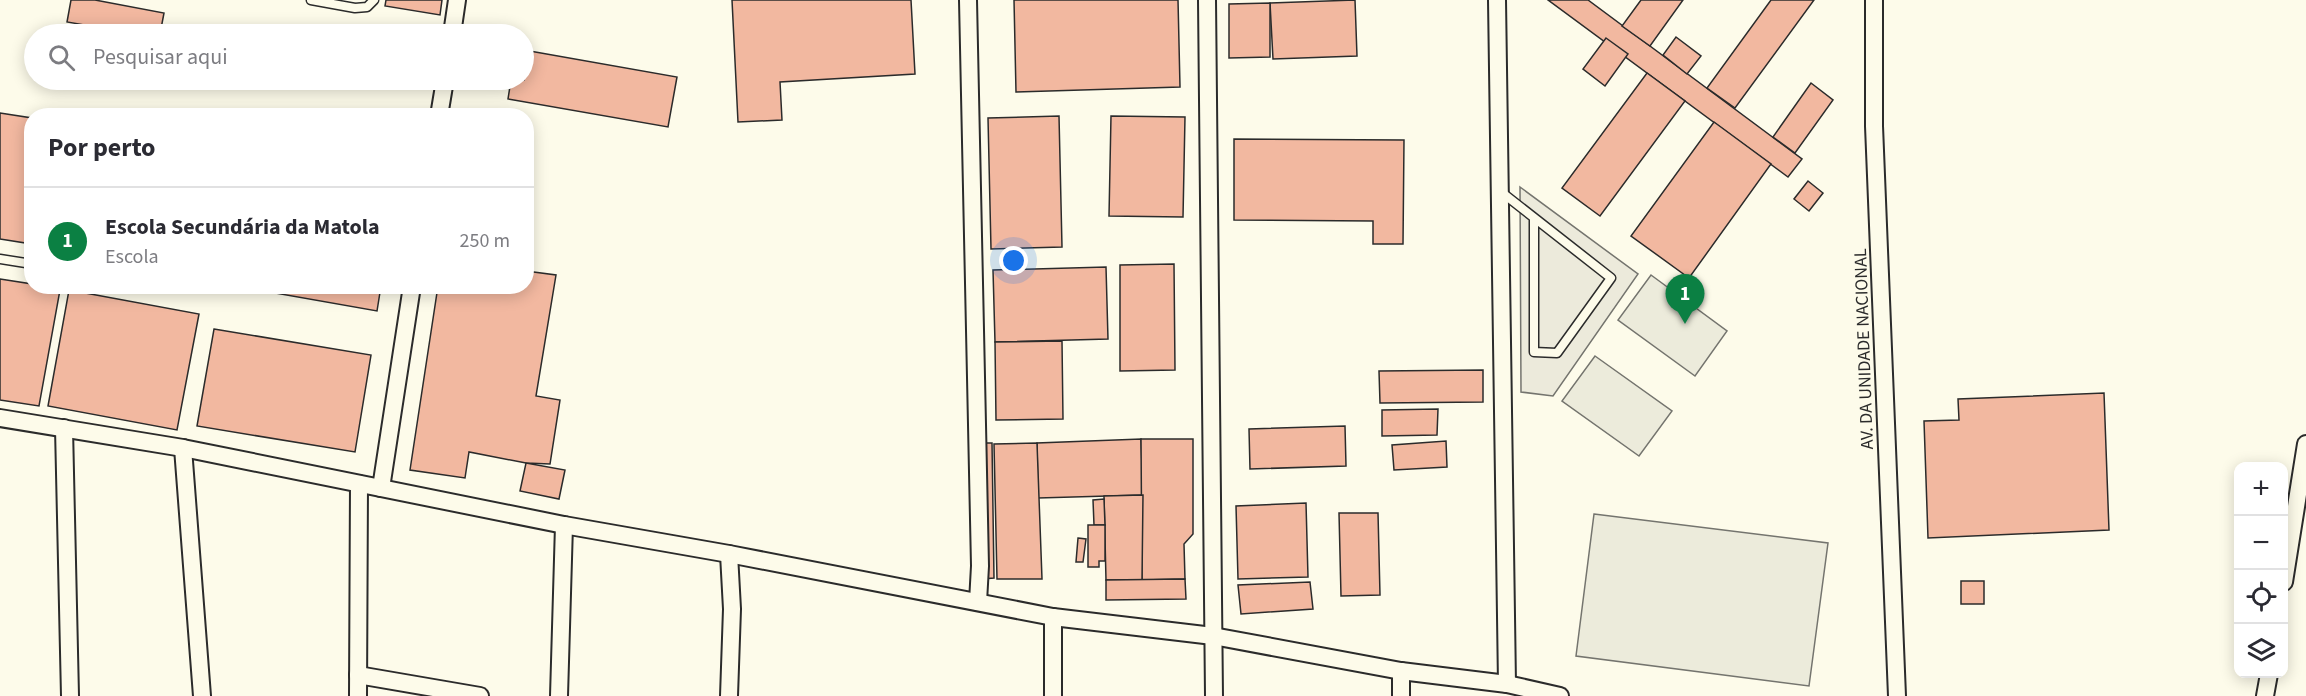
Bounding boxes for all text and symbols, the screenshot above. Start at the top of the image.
search box [24,24,534,90]
icon: search [45,41,78,74]
text: Pesquisar aqui [93,41,228,73]
text: Por perto [48,129,156,166]
text: Escola Secundária da Matola [105,211,380,243]
text: 1 [62,227,73,255]
text: 250 m [460,227,510,255]
text: Escola [105,243,159,271]
your location [999,246,1028,275]
street label: AV. DA UNIDADE NACIONAL [1848,248,1880,450]
pin: 1 [1666,274,1704,324]
map controls [2234,462,2288,678]
button: + [2234,462,2288,516]
button: − [2234,516,2288,570]
button: locate [2234,570,2288,624]
button: layers [2234,624,2288,678]

